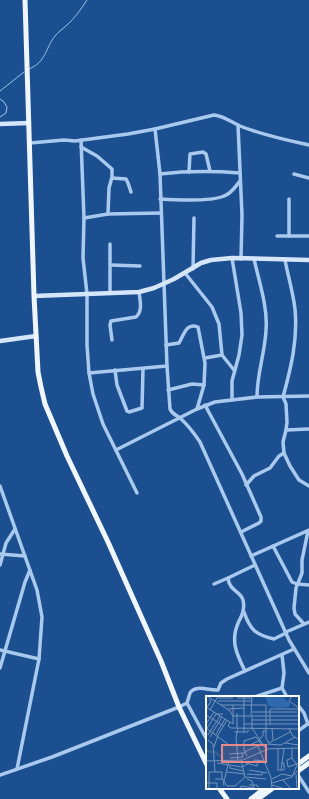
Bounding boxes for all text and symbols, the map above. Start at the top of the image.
inset map [206,696,299,789]

